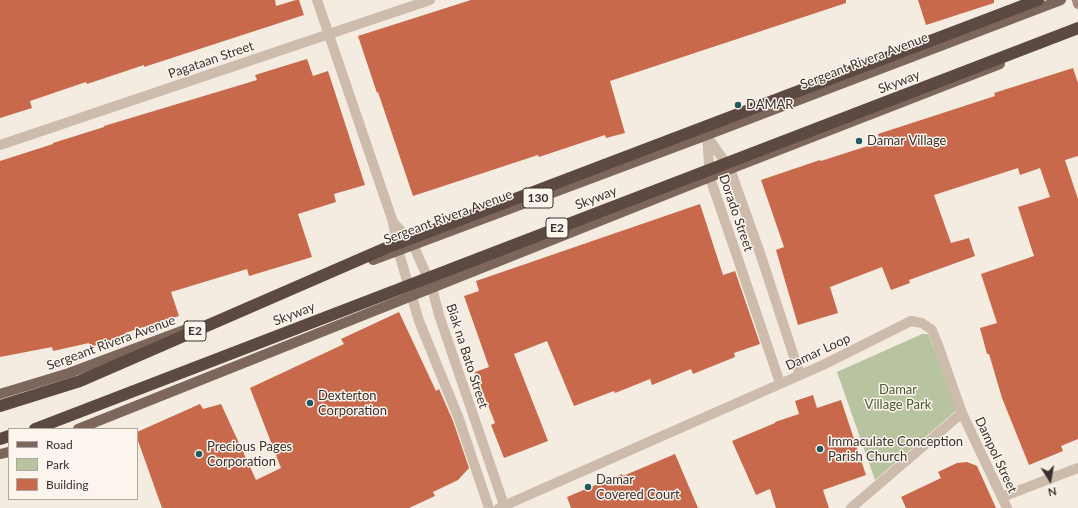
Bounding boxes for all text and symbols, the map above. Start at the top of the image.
street label: Sergeant Rivera Avenue [798,29,930,93]
street label: Pagataan Street [166,38,256,82]
street label: Skyway [876,67,922,97]
place label: DAMAR [746,97,793,113]
marker: DAMAR [733,100,743,110]
place label: Damar Village [867,133,946,149]
marker: Damar Village [854,136,864,146]
street label: Dorado Street [716,172,756,254]
street label: Skyway [573,183,619,213]
street label: Sergeant Rivera Avenue [382,186,514,248]
road number: 130 [523,188,553,208]
road number: E2 [546,218,568,238]
street label: Skyway [271,299,317,329]
street label: Biak na Bato Street [443,302,491,410]
street label: Sergeant Rivera Avenue [45,312,177,374]
road number: E2 [184,321,206,341]
street label: Damar Loop [783,330,853,374]
park label: Damar Village Park [865,382,931,413]
place label: Dexterton Corporation [318,388,387,419]
marker: Dexterton Corporation [305,398,315,408]
street label: Dampol Street [972,414,1020,496]
legend [8,428,138,500]
place label: Immaculate Conception Parish Church [828,434,963,465]
text: Road [46,437,73,452]
place label: Precious Pages Corporation [207,439,292,470]
marker: Immaculate Conception Parish Church [815,444,825,454]
marker: Precious Pages Corporation [194,449,204,459]
text: Park [46,457,69,472]
north arrow [1030,460,1070,500]
place label: Damar Covered Court [596,472,680,503]
text: Building [46,477,89,492]
marker: Damar Covered Court [583,482,593,492]
text: N [1047,485,1058,499]

